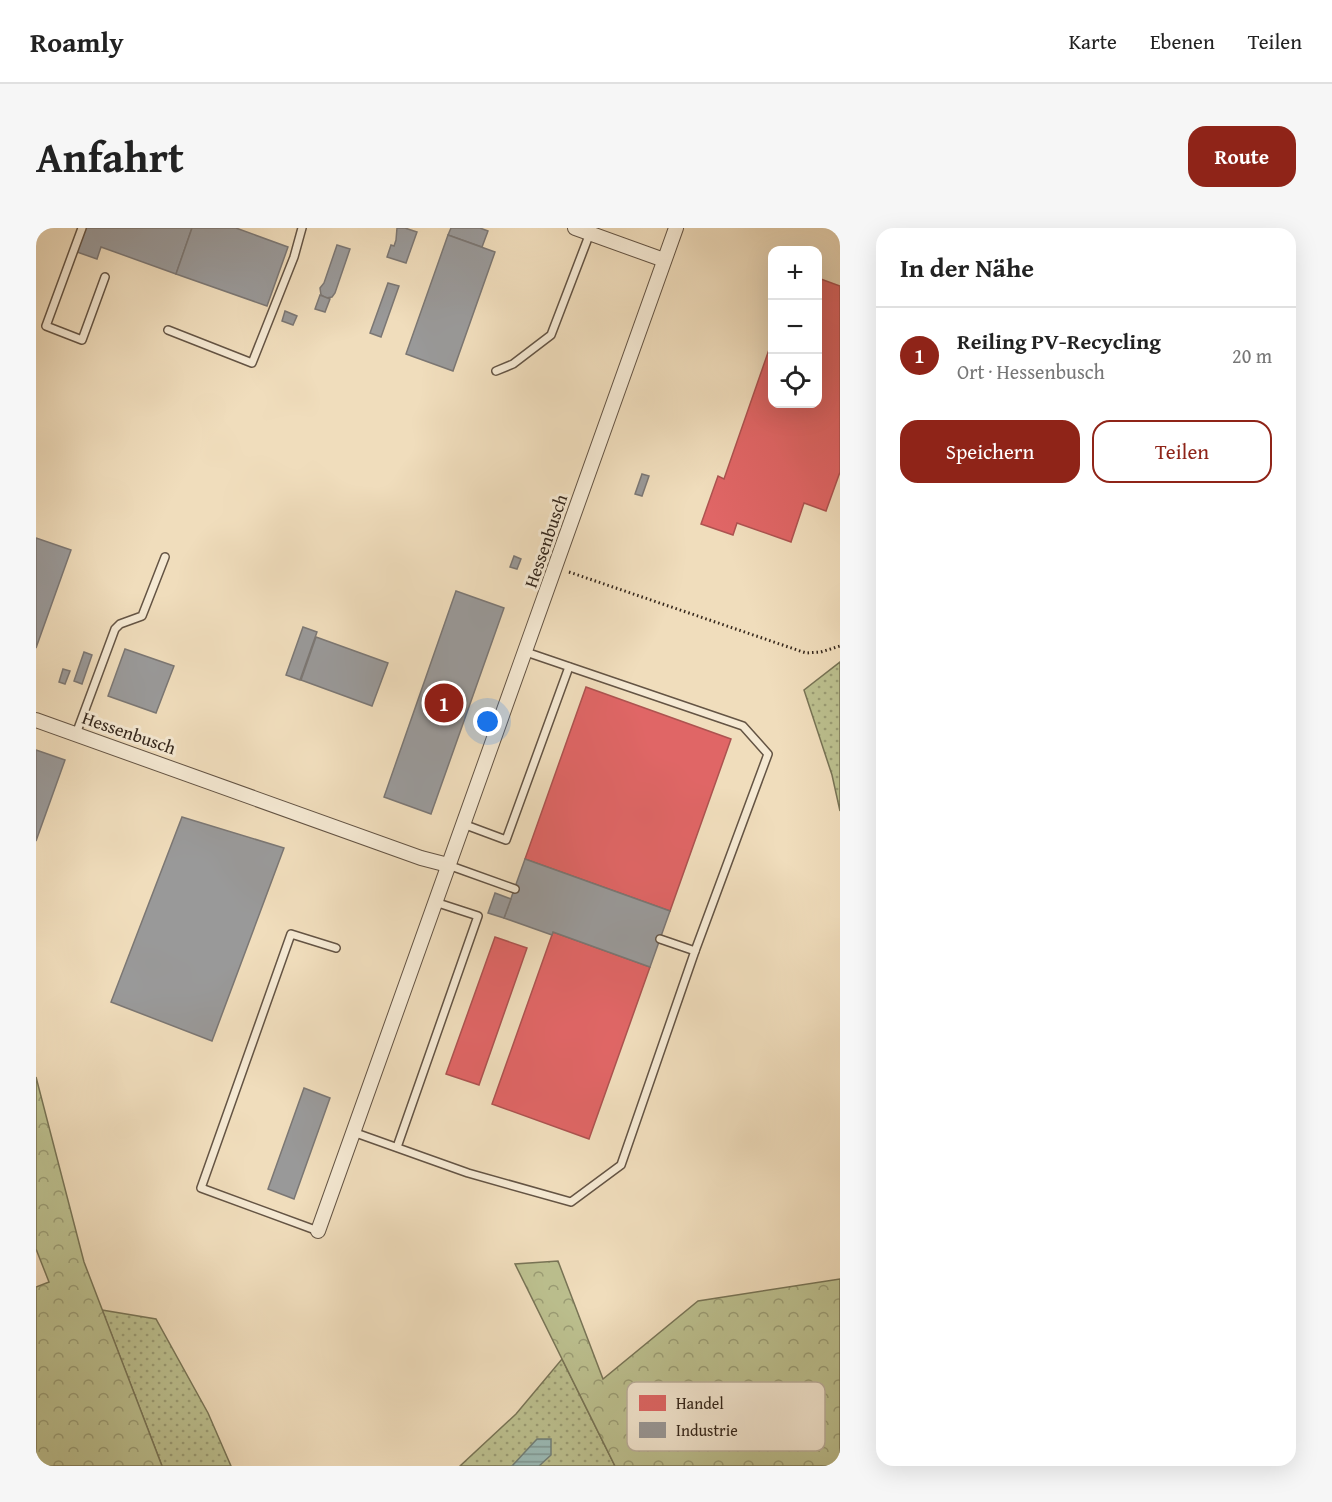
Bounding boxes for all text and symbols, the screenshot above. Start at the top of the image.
text: Roamly [30,21,124,62]
text: Karte [1069,26,1117,57]
text: Ebenen [1150,26,1215,57]
text: Teilen [1248,26,1302,57]
text: Anfahrt [36,126,184,187]
button: Route [1188,126,1296,187]
map controls [768,246,822,408]
button: + [768,246,822,300]
text: In der Nähe [900,248,1034,287]
button: − [768,300,822,354]
text: Reiling PV-Recycling [957,325,1161,357]
text: 1 [914,341,925,370]
text: 20 m [1232,341,1272,370]
button: locate [768,354,822,408]
text: Ort · Hessenbusch [957,357,1105,386]
button: Speichern [900,420,1080,483]
button: Teilen [1092,420,1272,483]
street label: Hessenbusch [517,490,574,591]
pin: 1 [424,680,464,726]
street label: Hessenbusch [79,704,180,761]
your location [473,707,502,736]
legend [627,1382,825,1451]
text: Handel [676,1391,724,1415]
text: Industrie [676,1418,738,1442]

